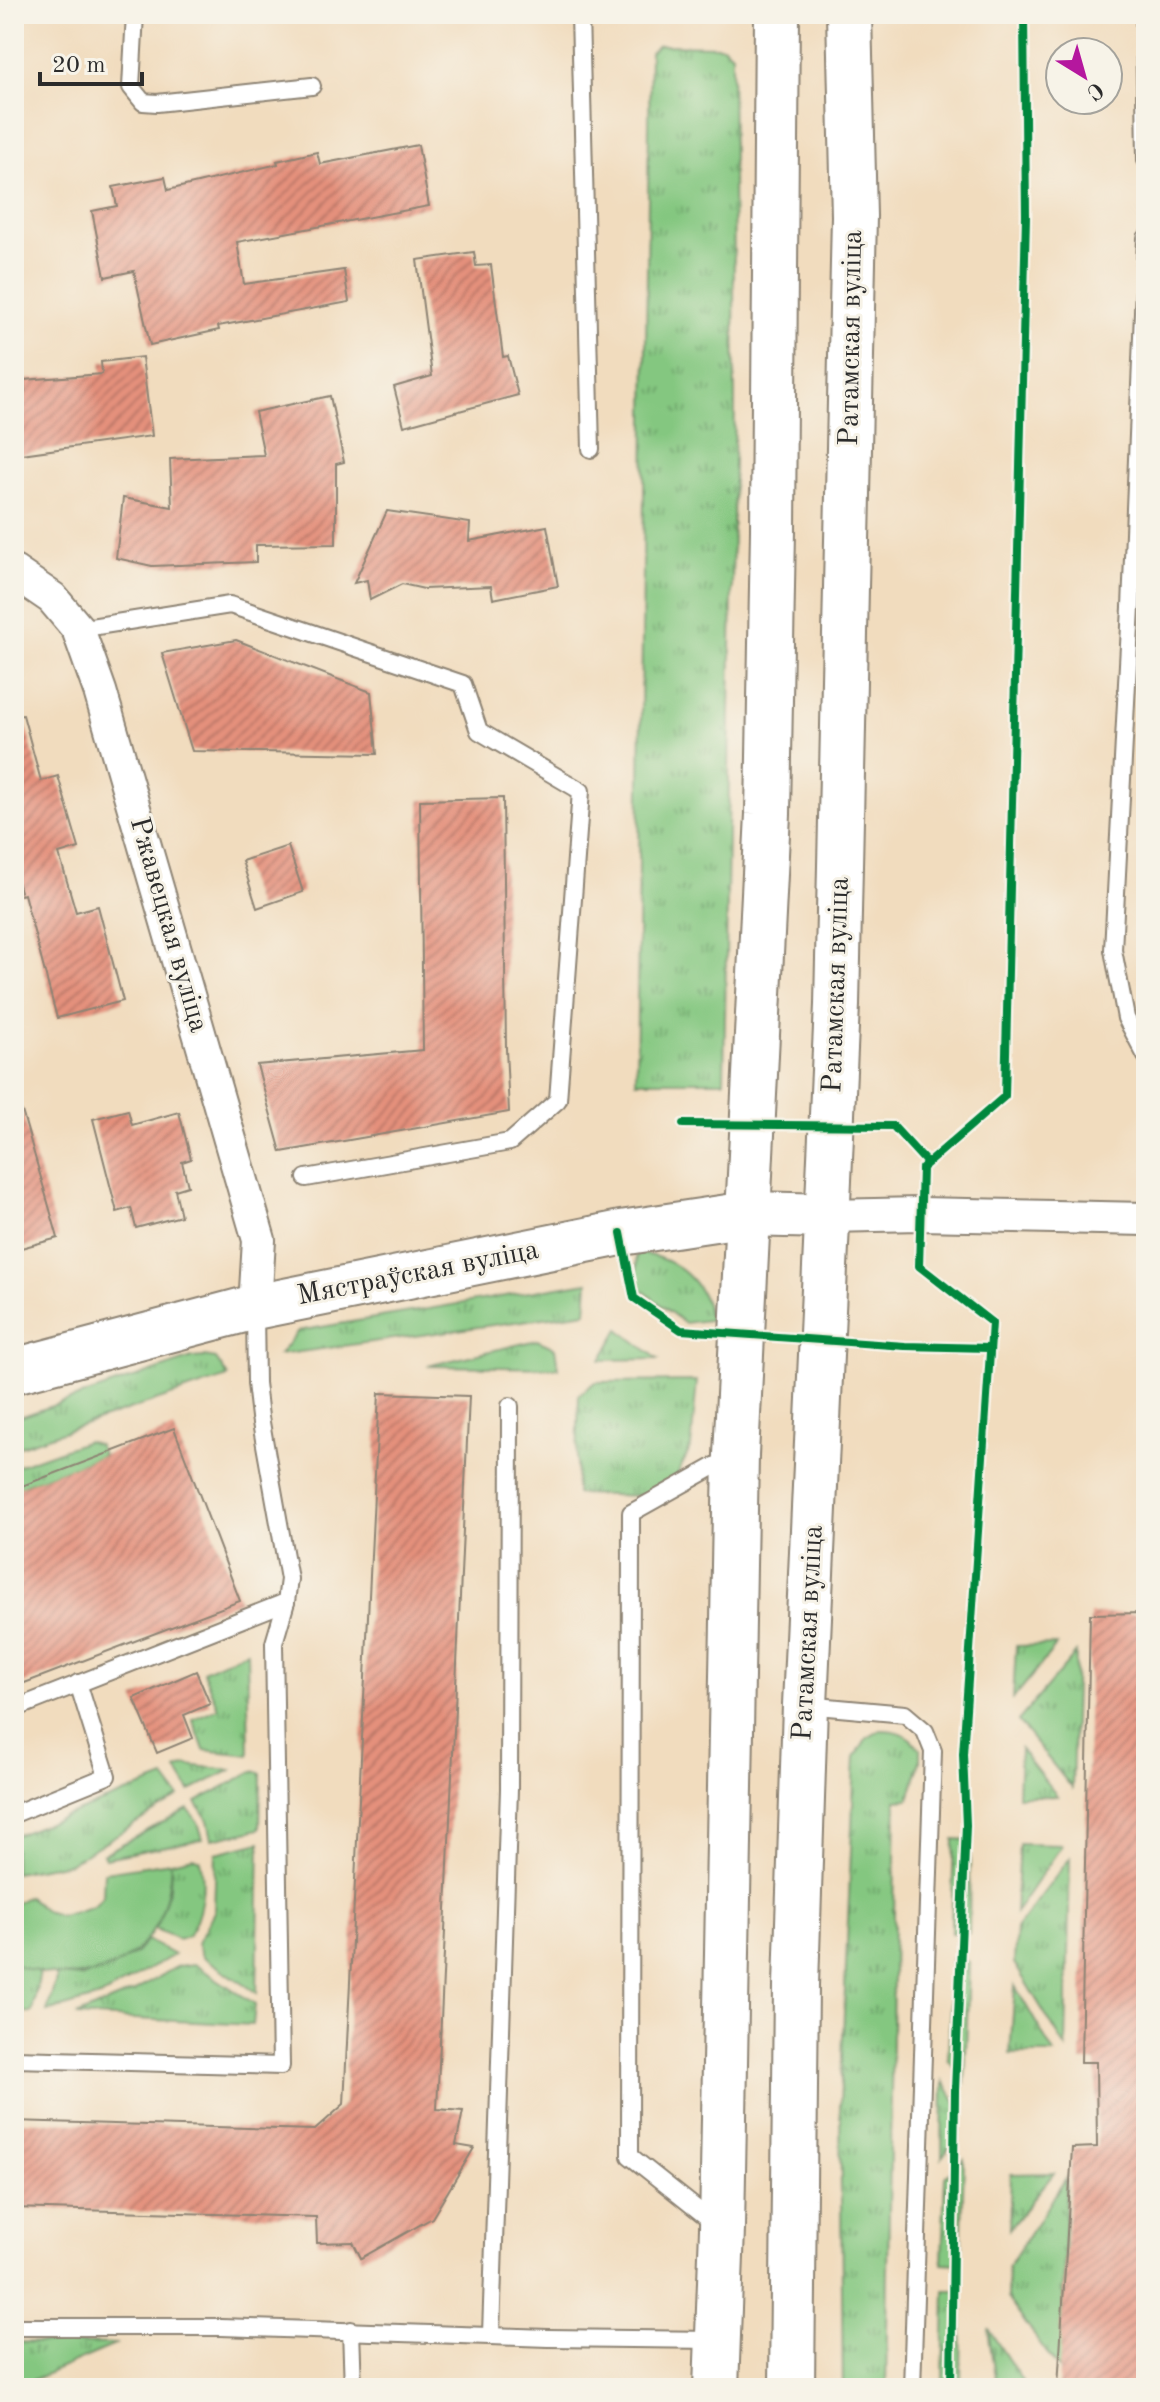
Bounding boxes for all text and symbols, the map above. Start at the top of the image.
scale bar [40,36,142,86]
north arrow [1044,36,1124,116]
text: 20 m [52,54,106,78]
text: С [1082,77,1107,104]
street label: Ратамская вуліца [836,230,868,446]
street label: Ржавецкая вуліца [124,814,212,1036]
street label: Ратамская вуліца [819,876,855,1093]
street label: Мястраўская вуліца [295,1237,541,1311]
street label: Ратамская вуліца [789,1524,829,1742]

